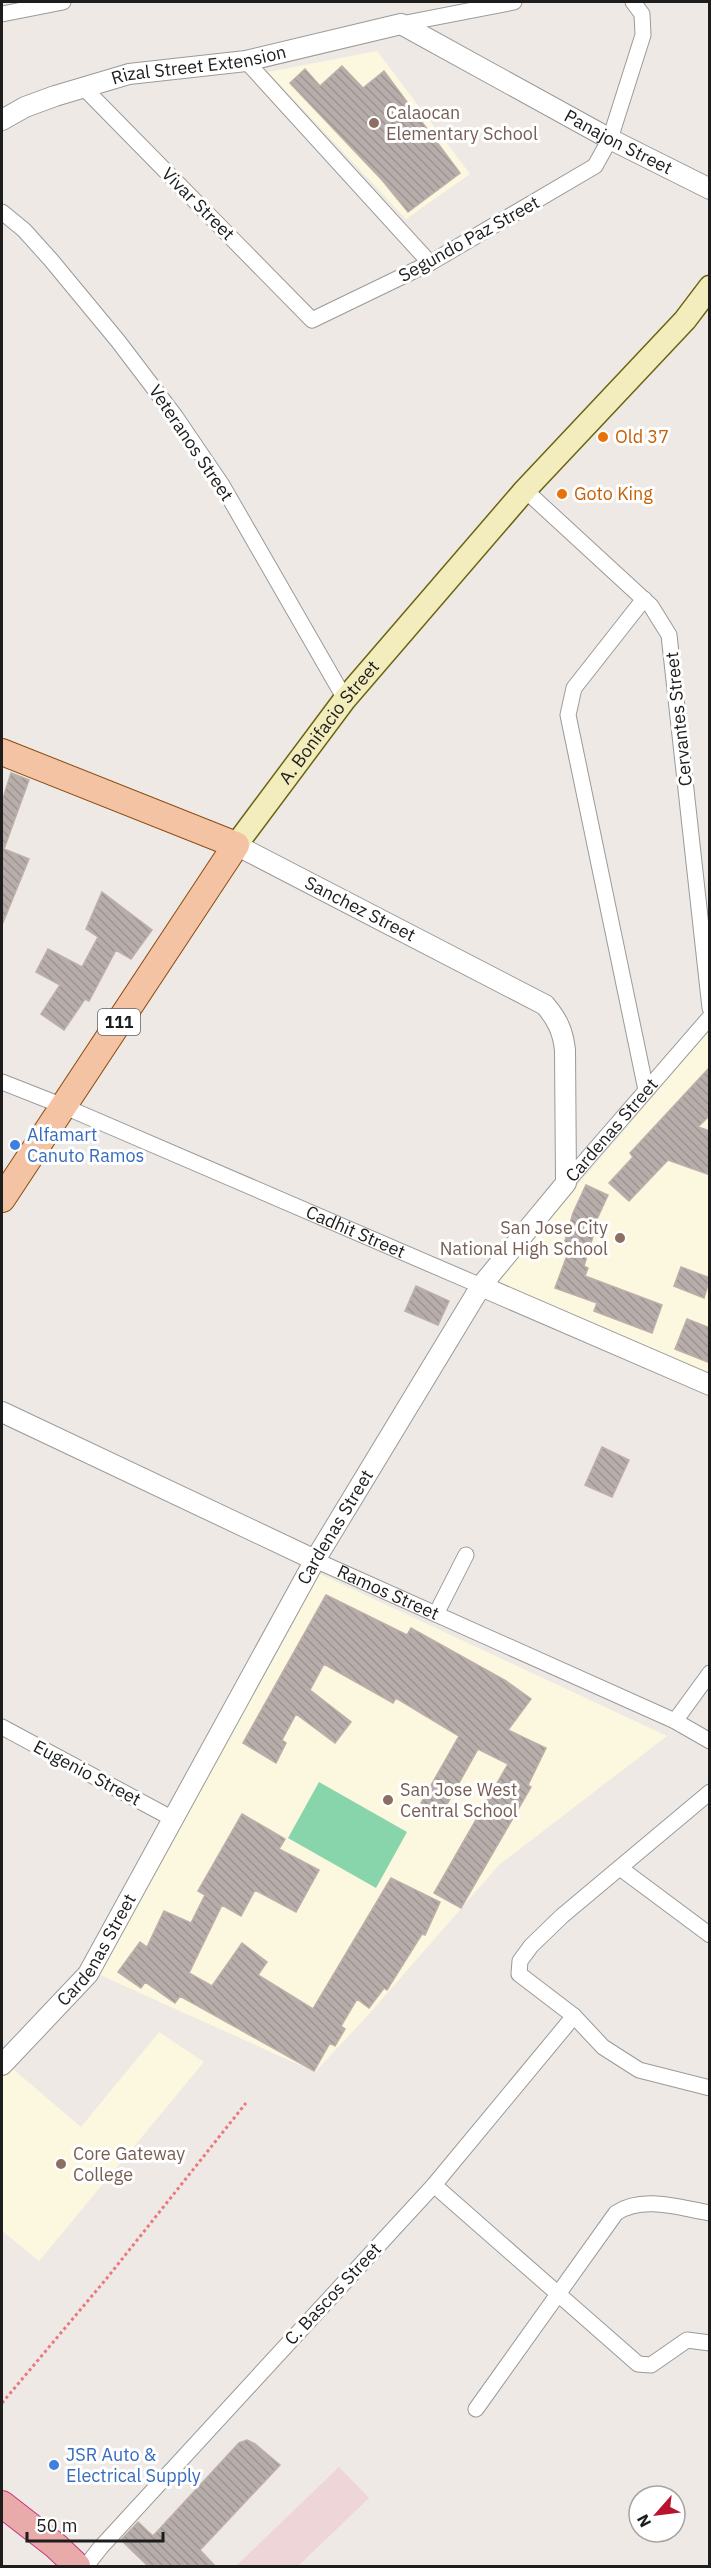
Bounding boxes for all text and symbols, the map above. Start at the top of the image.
street label: Rizal Street Extension [109,40,288,90]
place label: Calaocan Elementary School [386,101,538,145]
street label: Panajon Street [560,104,676,179]
marker: Calaocan Elementary School [367,116,381,130]
street label: Vivar Street [157,162,240,245]
street label: Segundo Paz Street [394,190,543,287]
street label: Veteranos Street [144,380,239,505]
place label: Old 37 [615,425,669,448]
marker: Old 37 [596,430,610,444]
place label: Goto King [574,482,653,505]
marker: Goto King [555,487,569,501]
street label: Cervantes Street [660,651,697,787]
street label: A. Bonifacio Street [274,656,384,788]
street label: Sanchez Street [301,871,420,946]
road number: 111 [98,1009,140,1035]
street label: Cardenas Street [560,1073,663,1186]
place label: Alfamart Canuto Ramos [27,1123,144,1167]
marker: Alfamart Canuto Ramos [8,1138,22,1152]
street label: Cadhit Street [302,1200,409,1263]
place label: San Jose City National High School [440,1216,608,1260]
marker: San Jose City National High School [613,1231,627,1245]
street label: Cardenas Street [292,1465,378,1588]
street label: Ramos Street [334,1559,443,1625]
street label: Eugenio Street [30,1735,145,1811]
place label: San Jose West Central School [400,1778,518,1822]
marker: San Jose West Central School [381,1793,395,1807]
street label: Cardenas Street [52,1890,141,2011]
place label: Core Gateway College [73,2142,185,2186]
marker: Core Gateway College [54,2157,68,2171]
street label: C. Bascos Street [279,2238,386,2350]
place label: JSR Auto & Electrical Supply [66,2443,201,2487]
marker: JSR Auto & Electrical Supply [47,2458,61,2472]
north arrow [627,2484,687,2544]
scale bar [27,2505,164,2543]
text: N [632,2511,655,2531]
text: 50 m [36,2514,78,2537]

